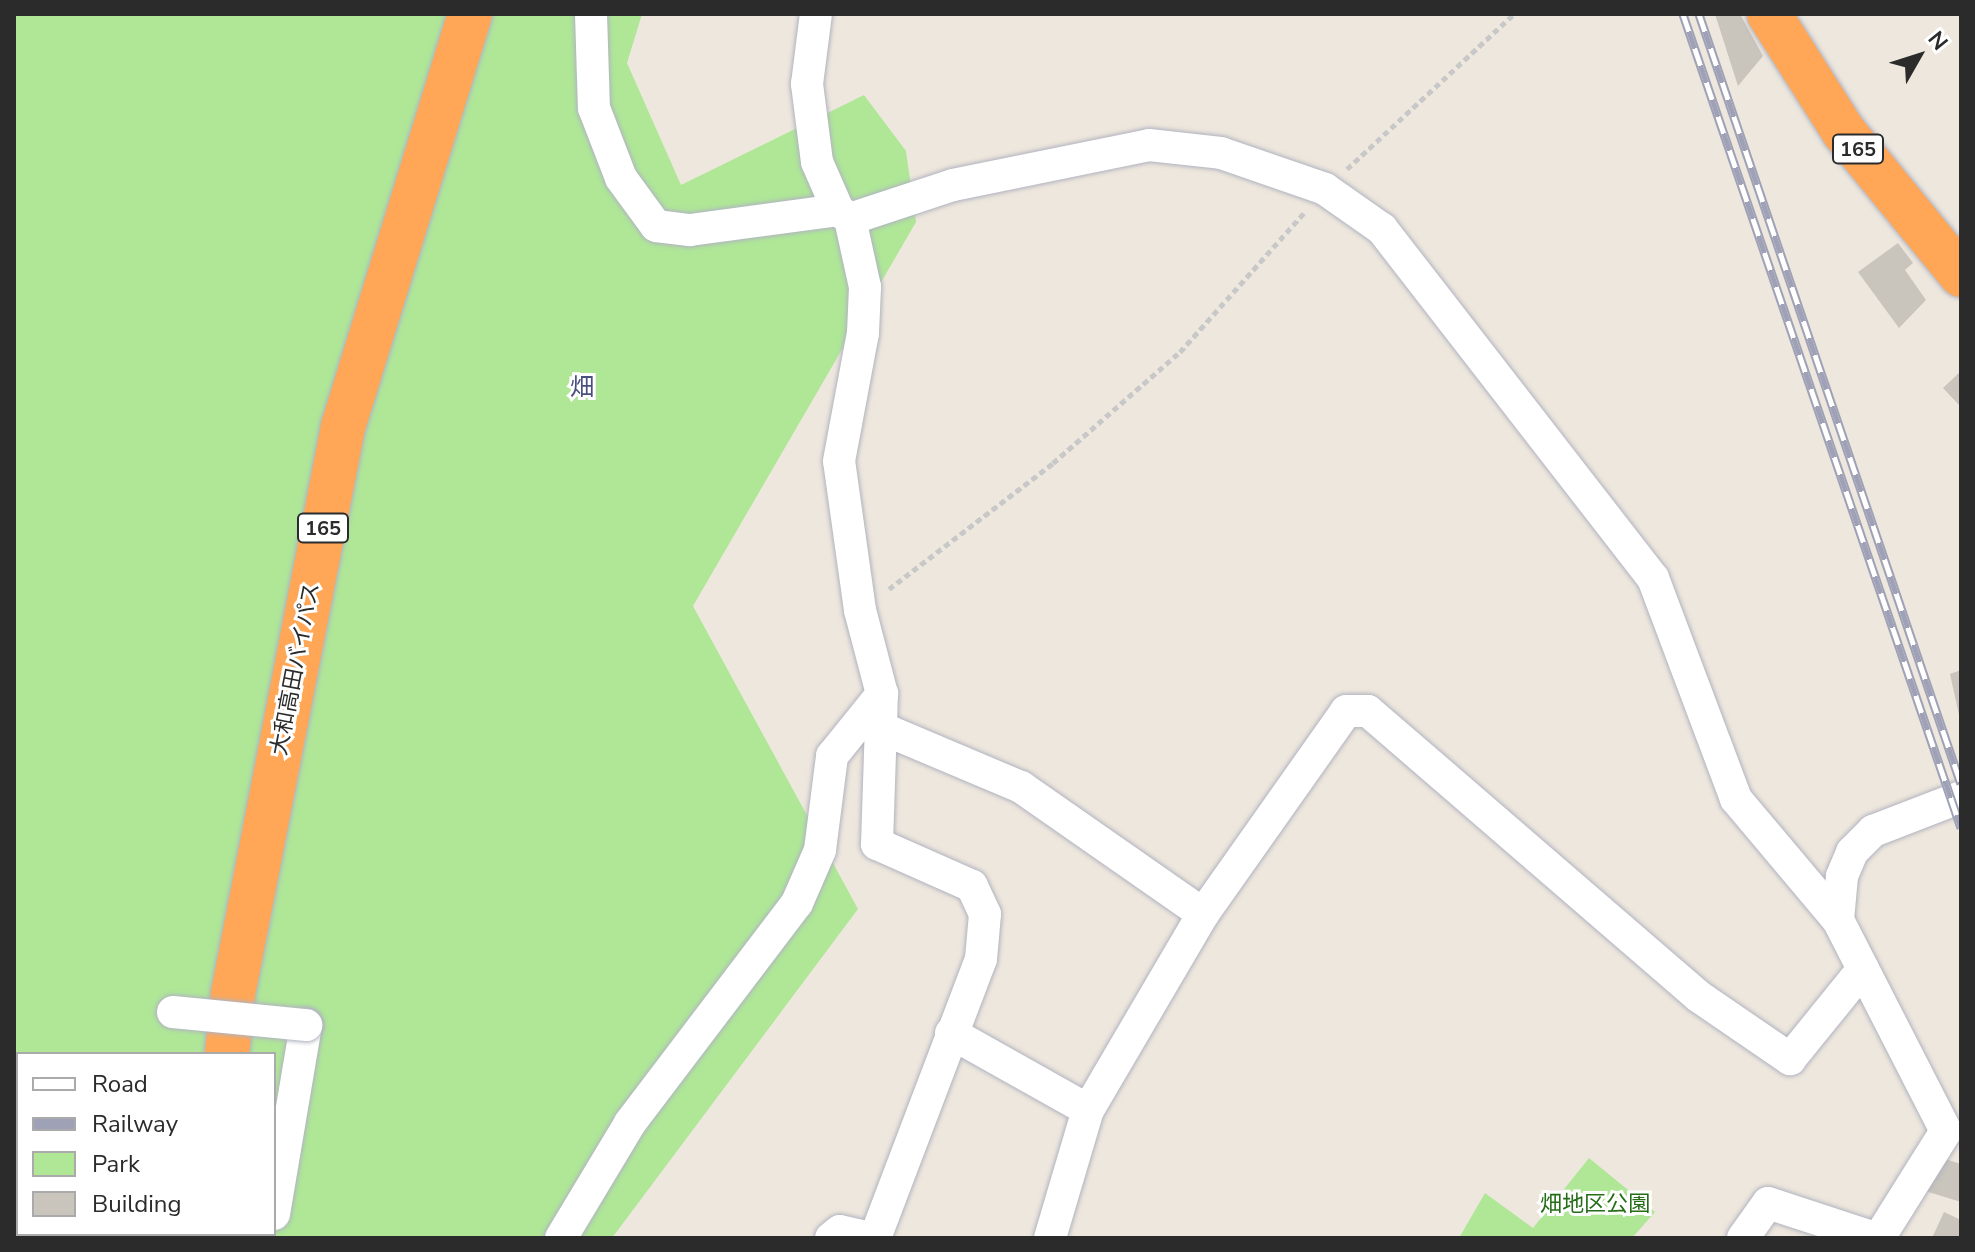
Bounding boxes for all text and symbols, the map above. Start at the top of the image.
north arrow [1879,16,1959,96]
text: N [1921,25,1954,57]
road number: 165 [1832,133,1884,165]
district label: 畑 [570,374,594,402]
road number: 165 [297,512,349,544]
street label: 大和高田バイパス [266,580,326,758]
legend [16,1052,276,1236]
text: Road [92,1068,148,1100]
text: Railway [92,1108,178,1140]
text: Park [92,1148,140,1180]
text: Building [92,1188,182,1220]
park label: 畑地区公園 [1540,1192,1650,1218]

